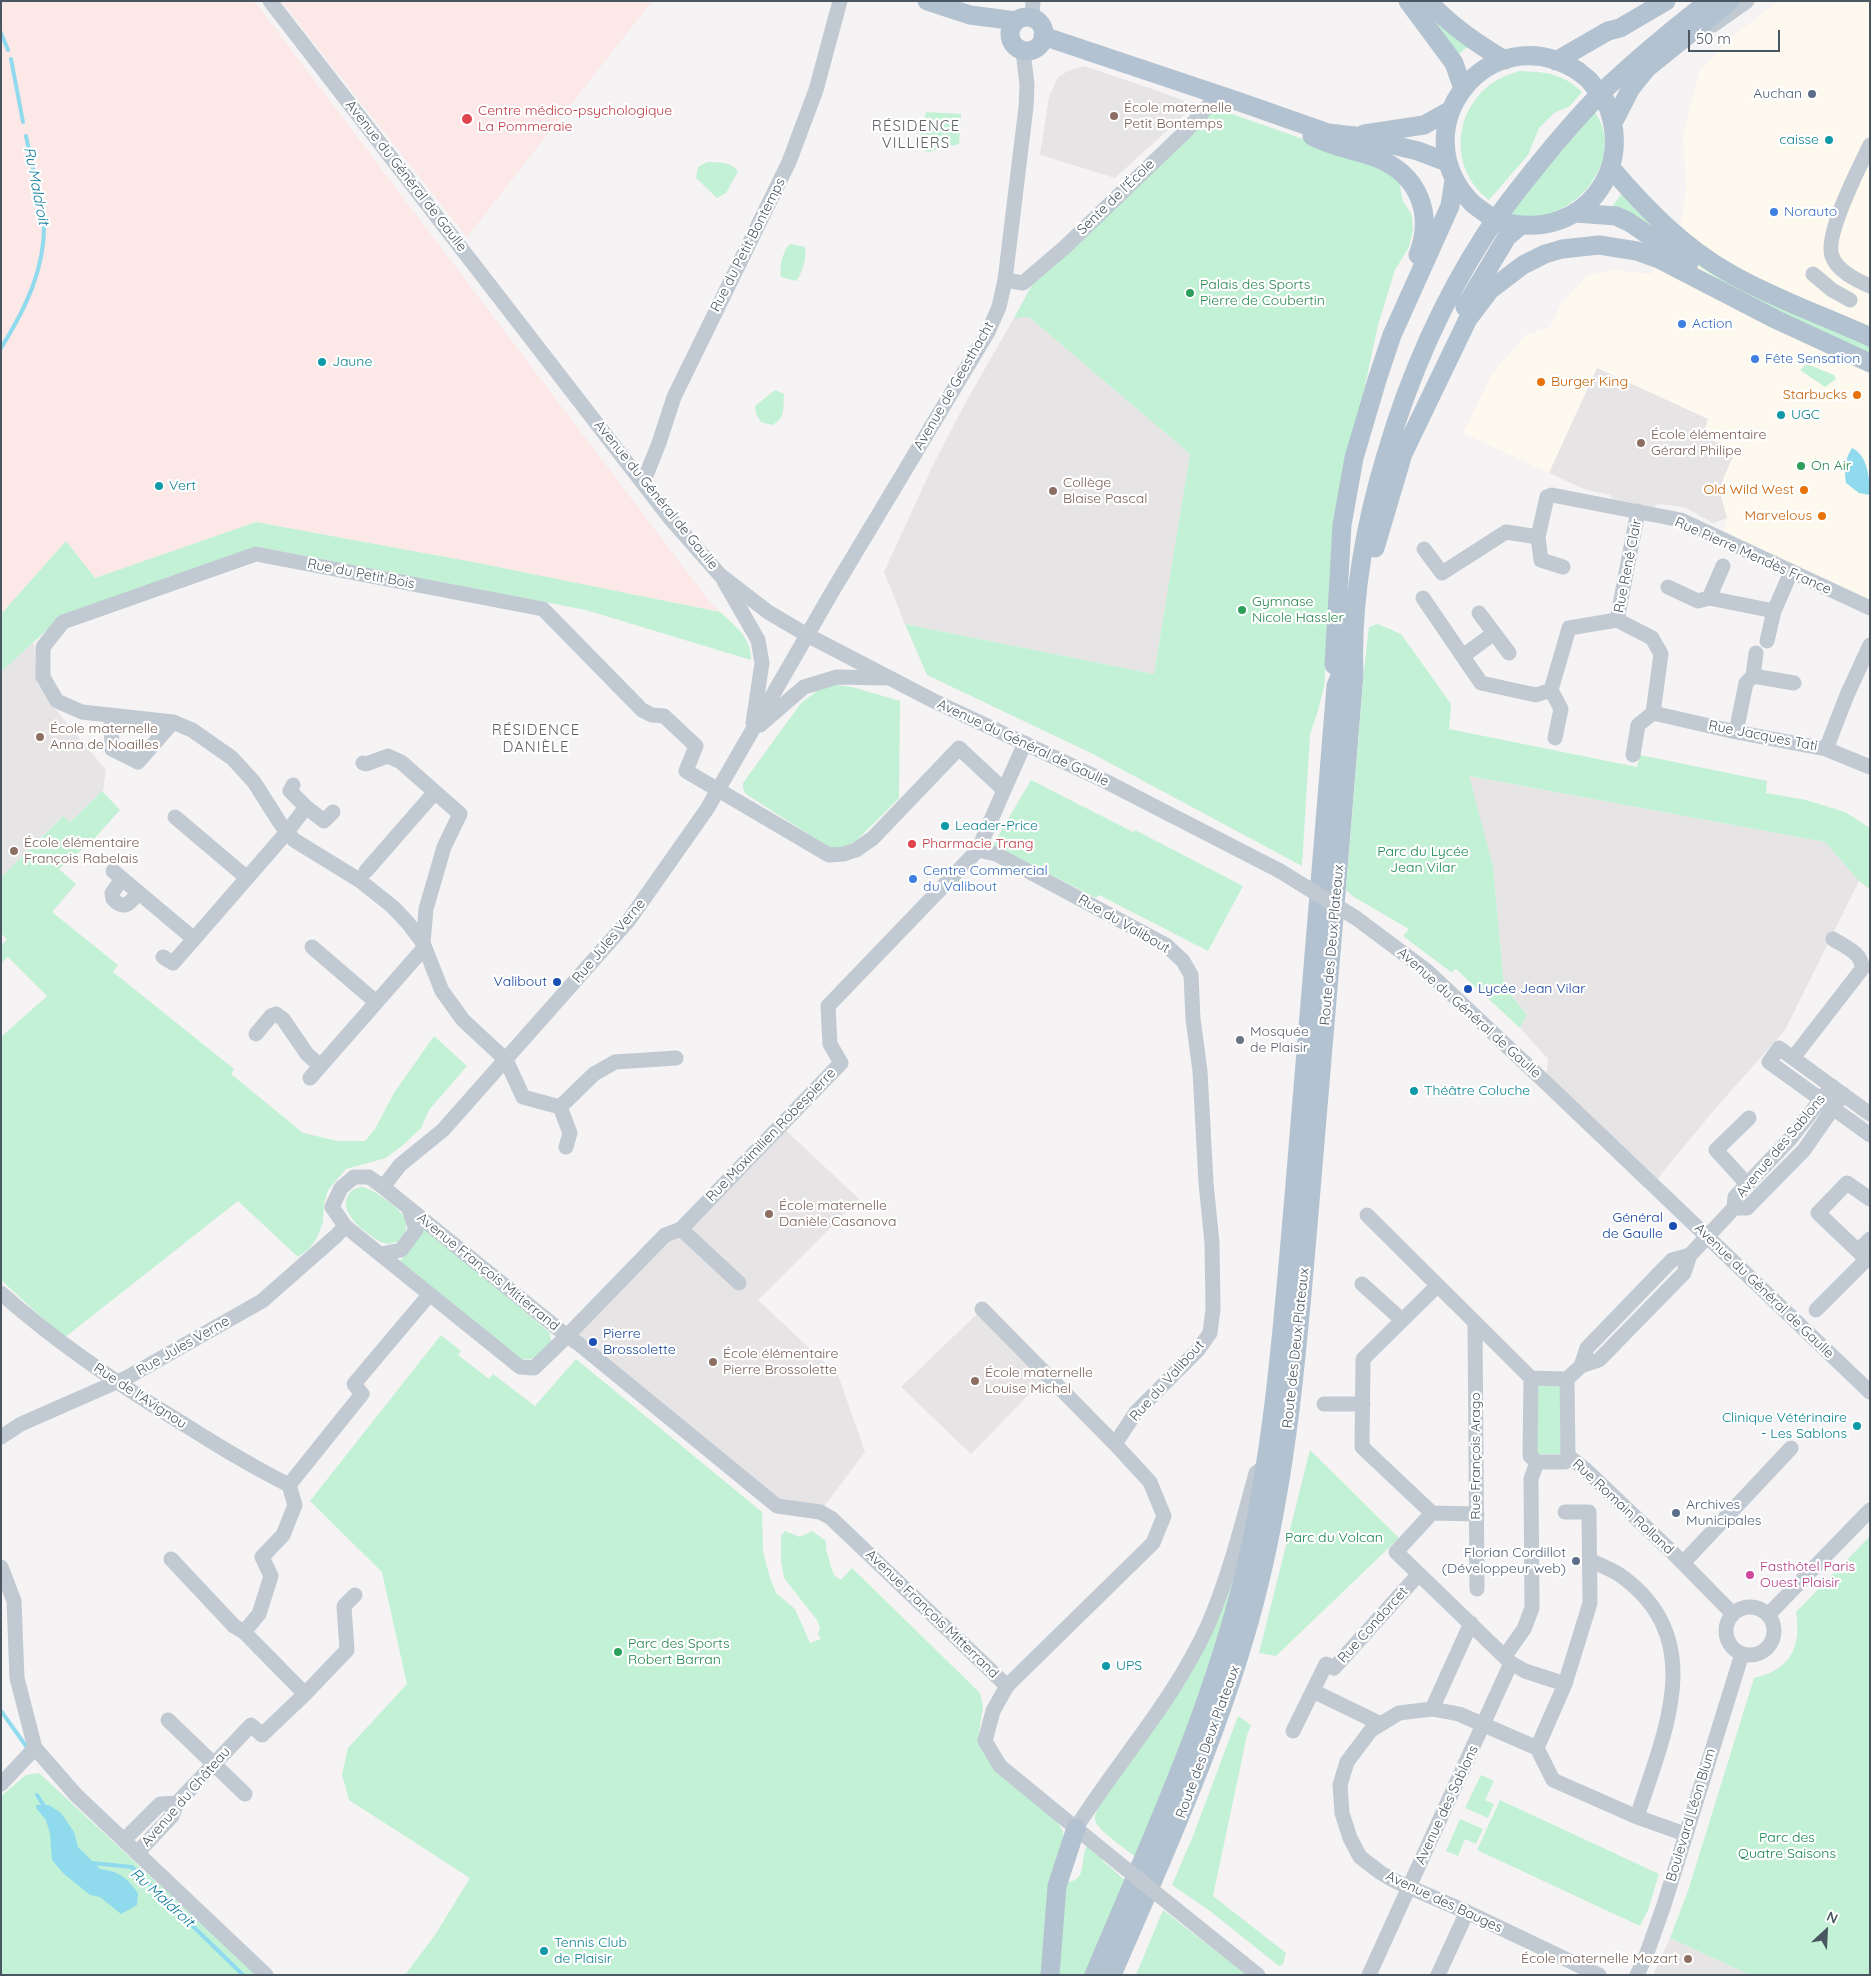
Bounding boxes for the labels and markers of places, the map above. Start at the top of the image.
place label: Auchan [1753,86,1802,102]
marker: Auchan [1806,88,1818,100]
place label: École maternelle Petit Bontemps [1124,100,1232,132]
place label: Centre médico-psychologique La Pommeraie [478,103,672,136]
marker: École maternelle Petit Bontemps [1108,110,1120,122]
marker: Centre médico-psychologique La Pommeraie [460,112,474,126]
place label: caisse [1779,132,1819,148]
marker: caisse [1823,134,1835,146]
place label: Norauto [1784,204,1837,220]
marker: Norauto [1768,206,1780,218]
place label: Palais des Sports Pierre de Coubertin [1200,277,1325,310]
marker: Palais des Sports Pierre de Coubertin [1184,287,1196,299]
place label: Action [1692,316,1733,332]
marker: Action [1676,318,1688,330]
place label: Fête Sensation [1765,351,1860,367]
marker: Fête Sensation [1749,353,1761,365]
place label: Jaune [332,354,372,370]
marker: Jaune [316,356,328,368]
place label: Burger King [1551,374,1628,390]
marker: Burger King [1535,376,1547,388]
place label: Starbucks [1783,387,1847,403]
marker: Starbucks [1851,389,1863,401]
place label: UGC [1791,407,1820,423]
marker: UGC [1775,409,1787,421]
place label: École élémentaire Gérard Philipe [1651,427,1766,460]
marker: École élémentaire Gérard Philipe [1635,437,1647,449]
place label: On Air [1811,458,1851,474]
marker: On Air [1795,460,1807,472]
place label: Collège Blaise Pascal [1063,475,1147,508]
place label: Vert [169,478,196,494]
marker: Vert [153,480,165,492]
place label: Old Wild West [1703,482,1794,498]
marker: Old Wild West [1798,484,1810,496]
marker: Collège Blaise Pascal [1047,485,1059,497]
place label: Marvelous [1745,508,1812,524]
marker: Marvelous [1816,510,1828,522]
place label: Gymnase Nicole Hassler [1252,594,1344,626]
marker: Gymnase Nicole Hassler [1236,604,1248,616]
place label: École maternelle Anna de Noailles [50,721,159,754]
marker: École maternelle Anna de Noailles [34,731,46,743]
place label: Leader-Price [955,818,1038,834]
marker: Leader-Price [939,820,951,832]
place label: École élémentaire François Rabelais [24,835,139,868]
place label: Pharmacie Trang [922,836,1034,852]
marker: Pharmacie Trang [906,838,918,850]
marker: École élémentaire François Rabelais [8,845,20,857]
place label: Centre Commercial du Valibout [923,863,1048,896]
marker: Centre Commercial du Valibout [907,873,919,885]
place label: Valibout [494,974,547,990]
marker: Valibout [551,976,563,988]
place label: Lycée Jean Vilar [1478,981,1586,997]
marker: Lycée Jean Vilar [1462,983,1474,995]
place label: Mosquée de Plaisir [1250,1024,1309,1056]
marker: Mosquée de Plaisir [1234,1034,1246,1046]
place label: Théâtre Coluche [1424,1083,1530,1099]
marker: Théâtre Coluche [1408,1085,1420,1097]
place label: École maternelle Danièle Casanova [779,1198,896,1230]
marker: École maternelle Danièle Casanova [763,1208,775,1220]
place label: Général de Gaulle [1602,1210,1663,1242]
marker: Général de Gaulle [1667,1220,1679,1232]
place label: Pierre Brossolette [603,1326,676,1358]
marker: Pierre Brossolette [587,1336,599,1348]
place label: École élémentaire Pierre Brossolette [723,1346,838,1378]
marker: École élémentaire Pierre Brossolette [707,1356,719,1368]
place label: École maternelle Louise Michel [985,1365,1093,1398]
marker: École maternelle Louise Michel [969,1375,981,1387]
place label: Clinique Vétérinaire - Les Sablons [1722,1410,1847,1442]
marker: Clinique Vétérinaire - Les Sablons [1851,1420,1863,1432]
place label: Archives Municipales [1686,1497,1761,1530]
marker: Archives Municipales [1670,1507,1682,1519]
place label: Florian Cordillot (Développeur web) [1442,1545,1566,1578]
marker: Florian Cordillot (Développeur web) [1570,1555,1582,1567]
place label: Fasthôtel Paris Ouest Plaisir [1760,1559,1855,1591]
marker: Fasthôtel Paris Ouest Plaisir [1744,1569,1756,1581]
place label: Parc des Sports Robert Barran [628,1636,729,1668]
marker: Parc des Sports Robert Barran [612,1646,624,1658]
place label: UPS [1116,1658,1142,1674]
marker: UPS [1100,1660,1112,1672]
place label: Tennis Club de Plaisir [554,1935,627,1968]
marker: Tennis Club de Plaisir [538,1945,550,1957]
place label: École maternelle Mozart [1521,1951,1678,1967]
marker: École maternelle Mozart [1682,1953,1694,1965]

